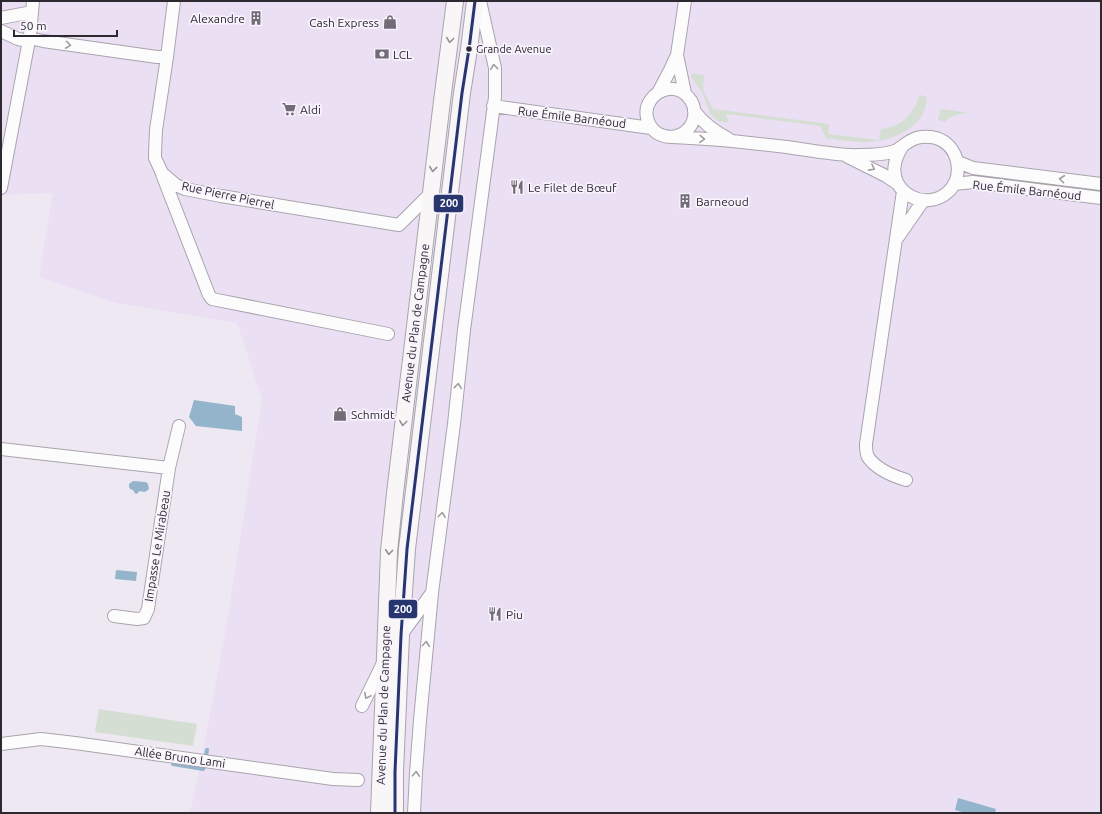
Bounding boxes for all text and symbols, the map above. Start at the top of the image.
building icon: Alexandre [248,10,264,26]
scale bar [14,12,117,38]
place label: Alexandre [190,12,245,25]
shop icon: Cash Express [382,14,398,30]
place label: Cash Express [309,16,379,29]
text: 50 m [20,19,47,32]
one-way arrow [446,37,455,43]
one-way arrow [65,40,71,49]
place label: Grande Avenue [476,43,551,55]
marker: Grande Avenue [464,44,474,54]
bank icon: LCL [374,46,390,62]
place label: LCL [393,48,412,61]
one-way arrow [490,64,499,71]
supermarket icon: Aldi [281,101,297,117]
place label: Aldi [300,103,321,116]
street label: Rue Émile Barnéoud [517,104,627,130]
one-way arrow [699,135,705,143]
one-way arrow [868,164,875,171]
one-way arrow [429,166,438,172]
one-way arrow [1059,175,1065,184]
street label: Rue Émile Barnéoud [972,178,1082,202]
street label: Rue Pierre Pierrel [180,179,276,211]
restaurant icon: Le Filet de Bœuf [509,179,525,195]
place label: Le Filet de Bœuf [528,181,617,194]
building icon: Barneoud [677,193,693,209]
line badge: 200 [433,194,464,213]
place label: Barneoud [696,195,749,208]
text: 200 [440,197,458,209]
street label: Avenue du Plan de Campagne [399,243,431,403]
one-way arrow [453,383,462,389]
shop icon: Schmidt [332,406,348,422]
place label: Schmidt [351,408,395,421]
one-way arrow [399,420,408,426]
street label: Impasse Le Mirabeau [142,489,172,603]
one-way arrow [437,512,446,519]
one-way arrow [385,549,394,555]
line badge: 200 [388,599,418,619]
text: 200 [394,603,412,615]
restaurant icon: Piu [487,606,503,622]
place label: Piu [506,608,523,621]
street label: Avenue du Plan de Campagne [374,625,392,785]
one-way arrow [422,641,431,648]
one-way arrow [364,692,372,699]
street label: Allée Bruno Lami [134,744,226,770]
one-way arrow [411,771,420,777]

